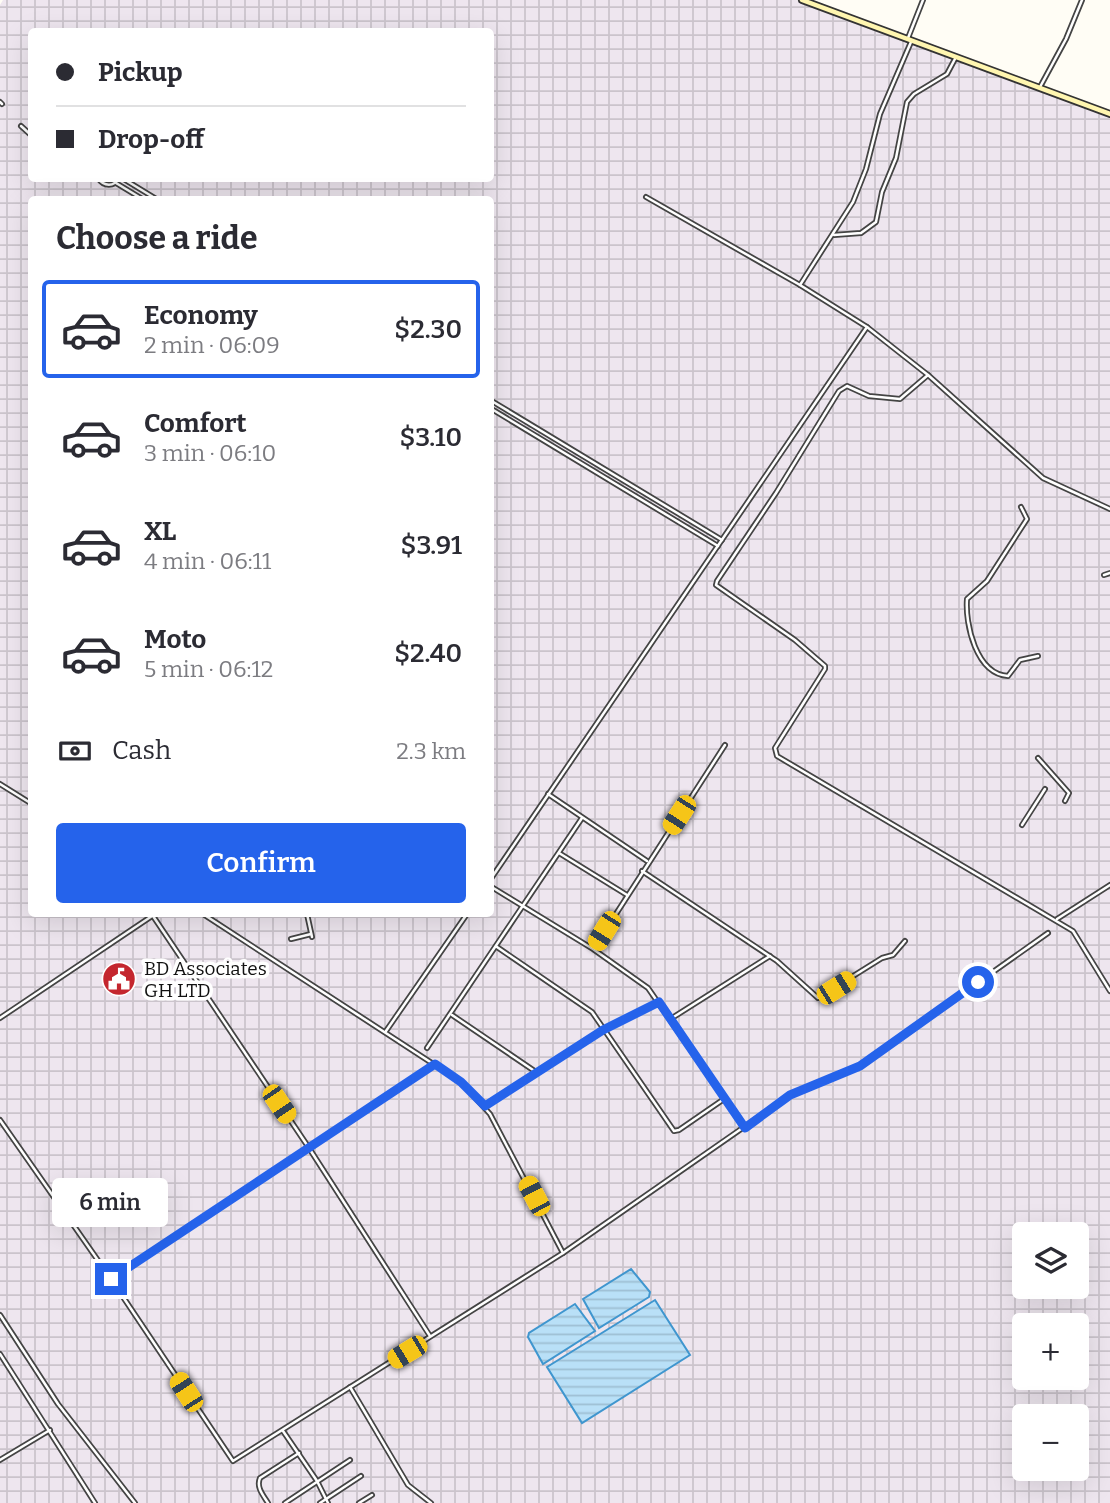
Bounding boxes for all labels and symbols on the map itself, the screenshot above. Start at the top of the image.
car [659,792,700,838]
car [584,908,625,954]
place label: BD Associates GH LTD [144,957,267,1002]
public building icon: BD Associates GH LTD [100,960,138,998]
route start [962,966,994,998]
car [813,968,860,1008]
car [259,1081,300,1127]
car [515,1173,554,1219]
callout: 6 min [53,1178,169,1226]
route end [95,1263,127,1295]
car [384,1332,431,1372]
car [166,1369,207,1415]

